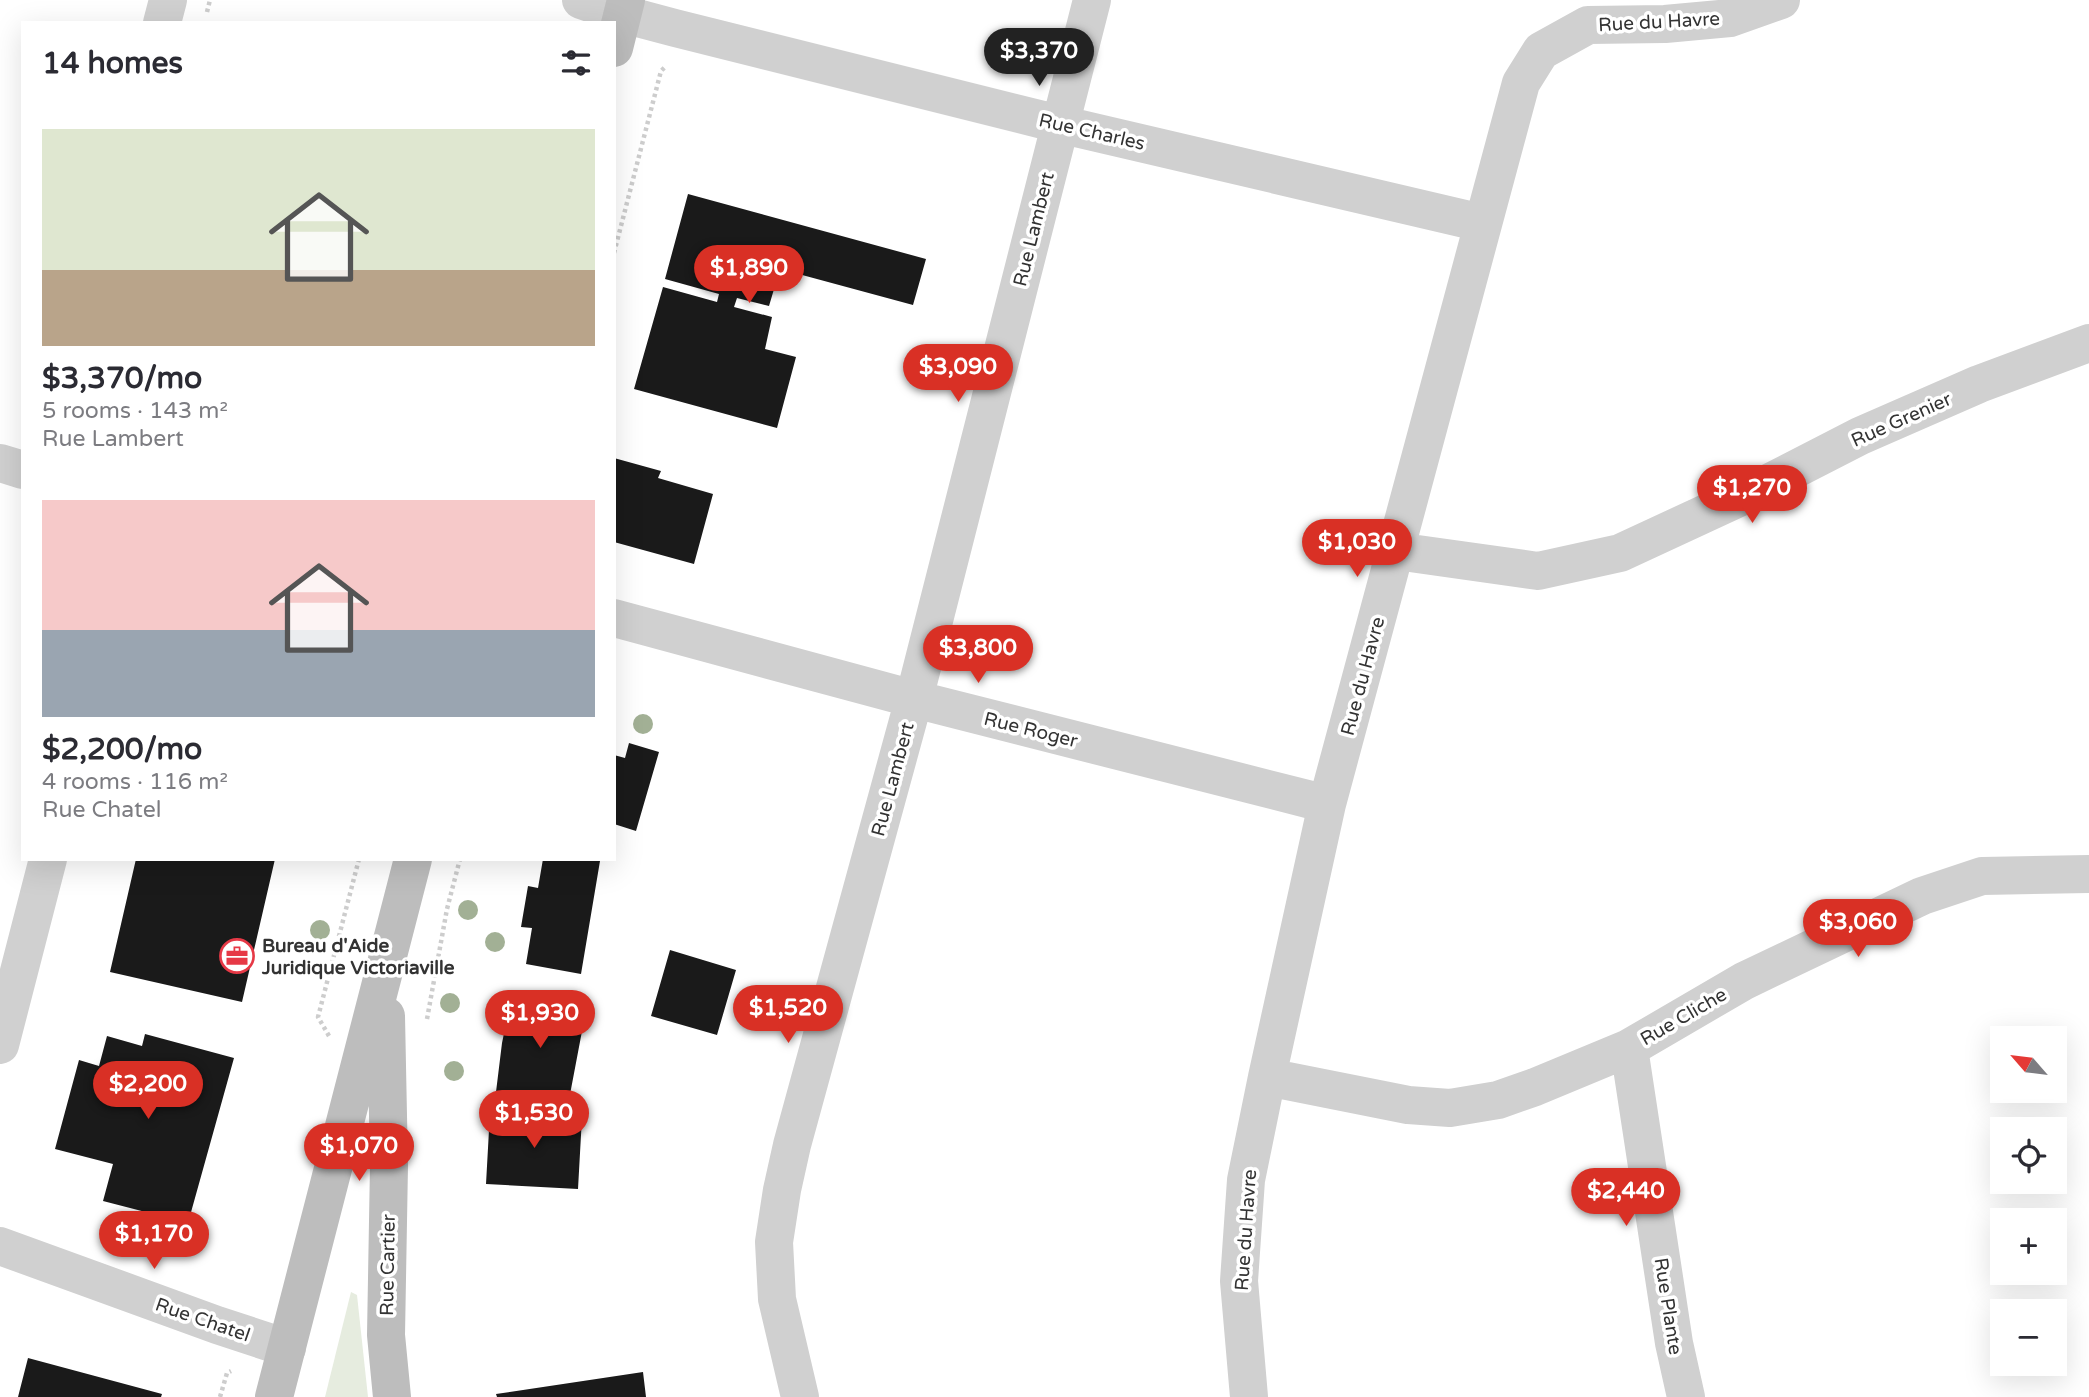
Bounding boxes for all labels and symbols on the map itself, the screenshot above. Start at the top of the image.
street label: Rue du Havre [1598,8,1721,36]
pin: $3,370 [982,28,1096,88]
street label: Rue Charles [1037,109,1147,155]
street label: Rue Lambert [1009,170,1059,289]
pin: $1,890 [692,246,806,305]
pin: $3,090 [901,344,1015,404]
street label: Rue Grenier [1848,388,1956,452]
pin: $1,270 [1695,466,1809,525]
pin: $1,030 [1300,520,1414,579]
street label: Rue du Havre [1337,615,1389,738]
pin: $3,800 [921,626,1035,685]
street label: Rue Roger [982,708,1081,752]
street label: Rue Lambert [867,720,919,839]
pin: $3,060 [1801,900,1915,959]
place label: Bureau d'Aide Juridique Victoriaville [261,935,455,980]
office icon: Bureau d'Aide Juridique Victoriaville [218,937,256,975]
street label: Rue Cliche [1636,983,1731,1050]
pin: $1,520 [731,986,845,1045]
pin: $1,930 [483,990,597,1050]
north arrow [1990,1026,2067,1102]
pin: $2,200 [91,1062,205,1121]
pin: $1,530 [477,1090,591,1150]
pin: $1,070 [302,1124,416,1183]
street label: Rue du Havre [1231,1168,1261,1292]
pin: $2,440 [1569,1168,1683,1228]
pin: $1,170 [97,1212,211,1271]
street label: Rue Cartier [376,1213,400,1316]
street label: Rue Plante [1649,1256,1687,1356]
street label: Rue Chatel [152,1293,253,1346]

